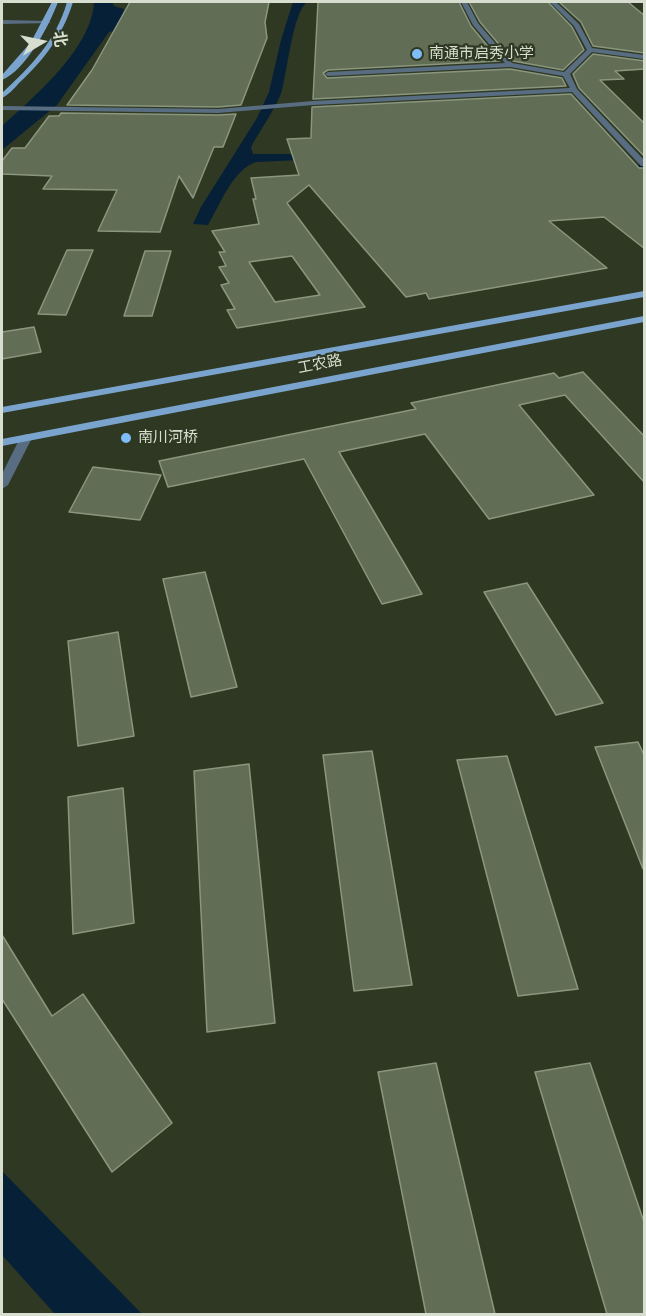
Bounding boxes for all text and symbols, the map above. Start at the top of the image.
north arrow [12,12,72,72]
text: 北 [48,29,73,49]
place label: 南通市启秀小学 [429,45,534,63]
marker: 南通市启秀小学 [410,47,424,61]
street label: 工农路 [296,352,344,378]
place label: 南川河桥 [138,429,198,447]
marker: 南川河桥 [119,431,133,445]

